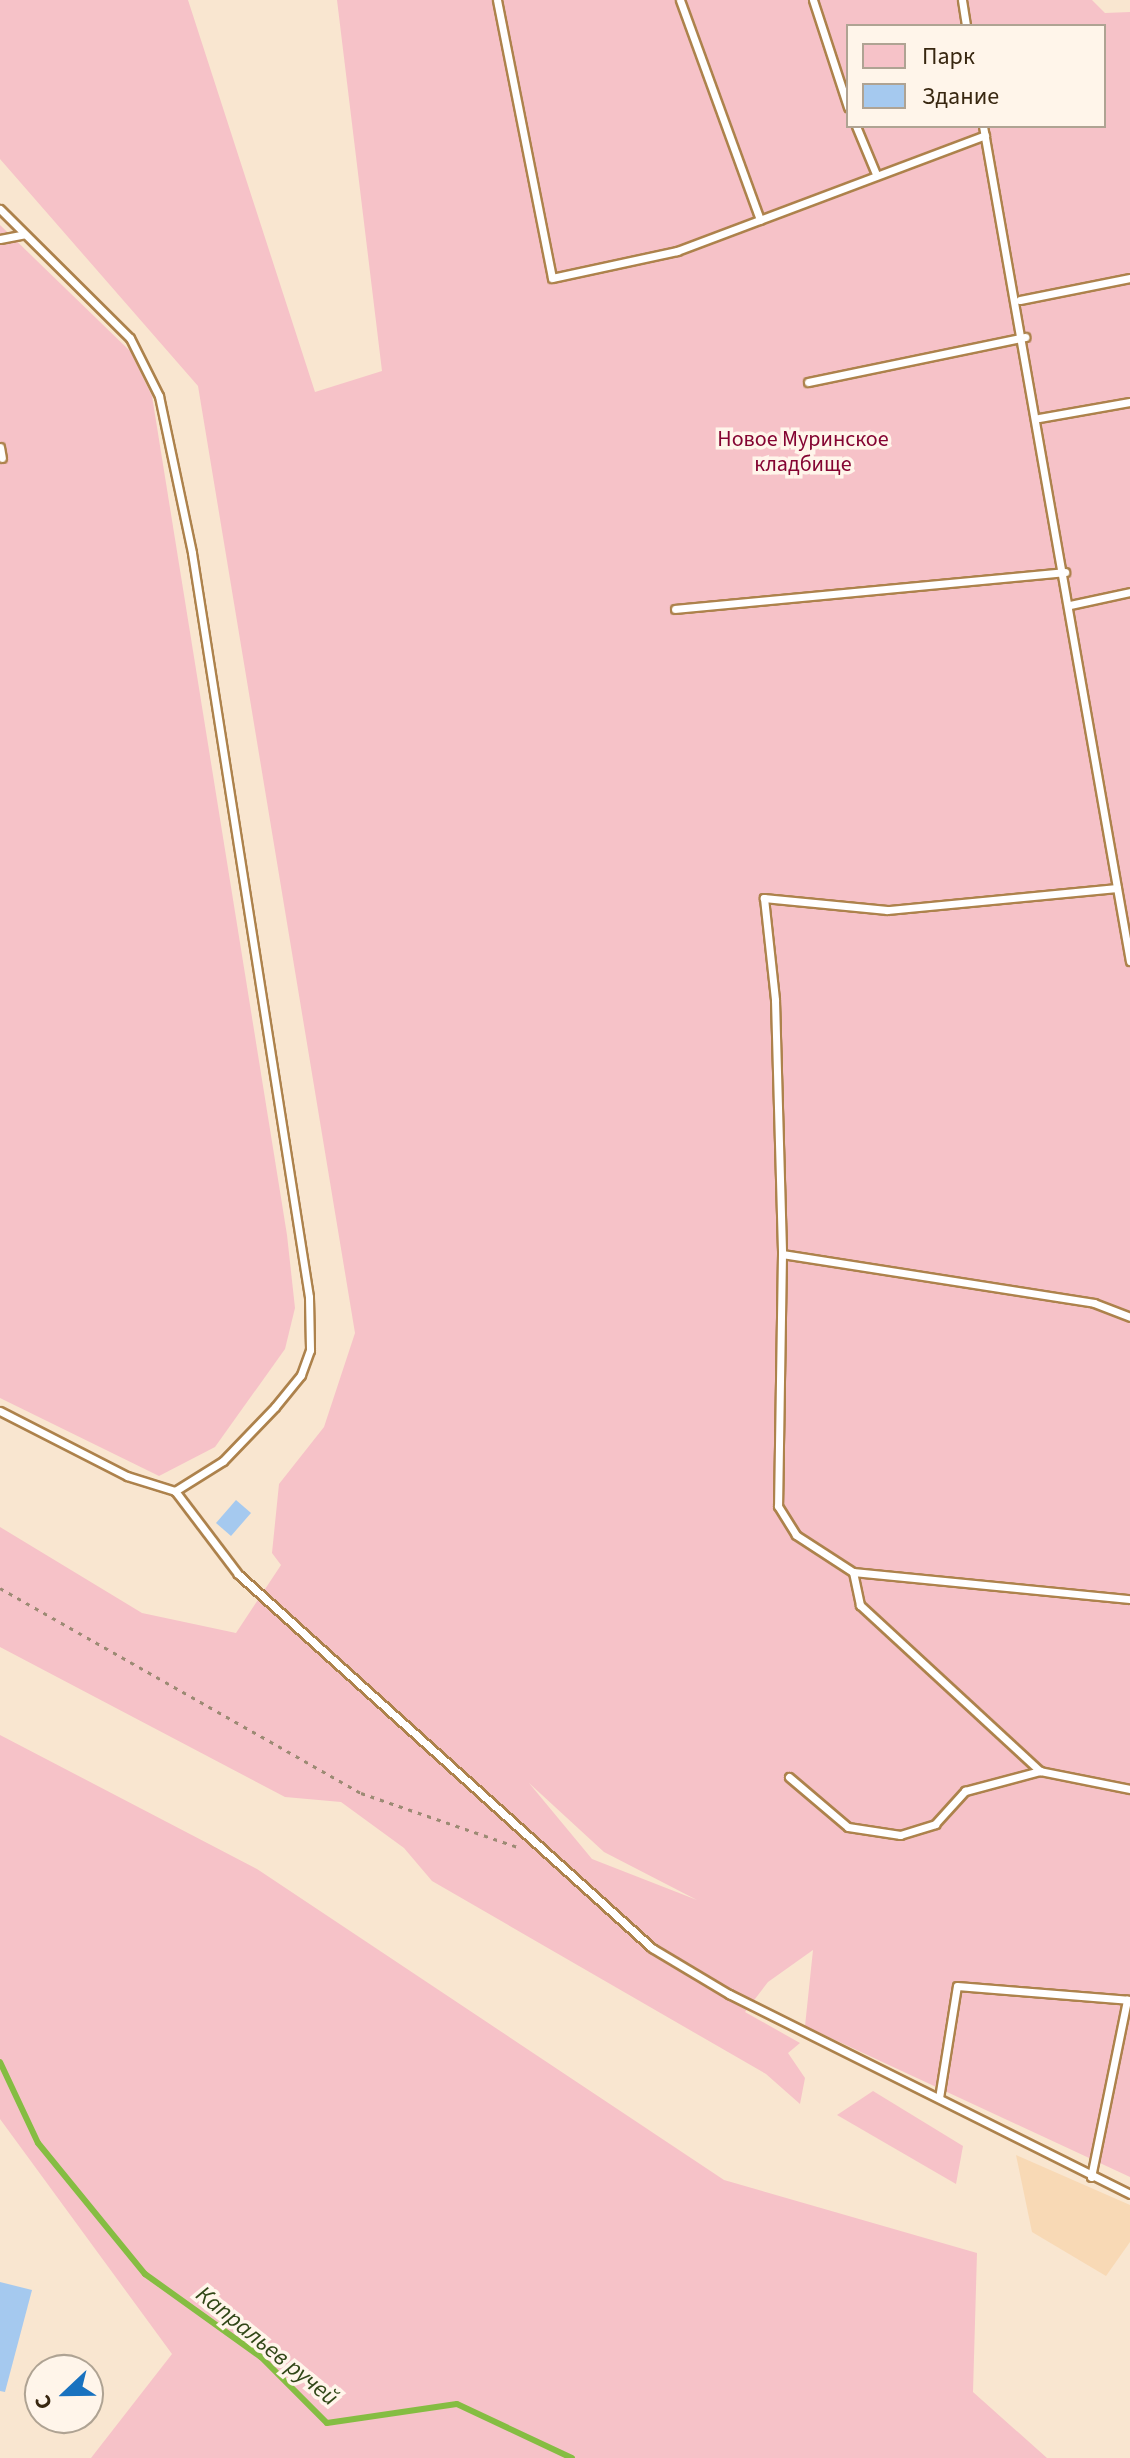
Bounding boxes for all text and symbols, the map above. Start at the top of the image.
legend [846,24,1106,128]
text: Парк [922,39,975,74]
text: Здание [922,79,999,114]
park label: Новое Муринское кладбище [717,426,889,478]
water label: Капральев ручей [190,2280,344,2412]
north arrow [24,2354,104,2434]
text: С [26,2390,61,2414]

